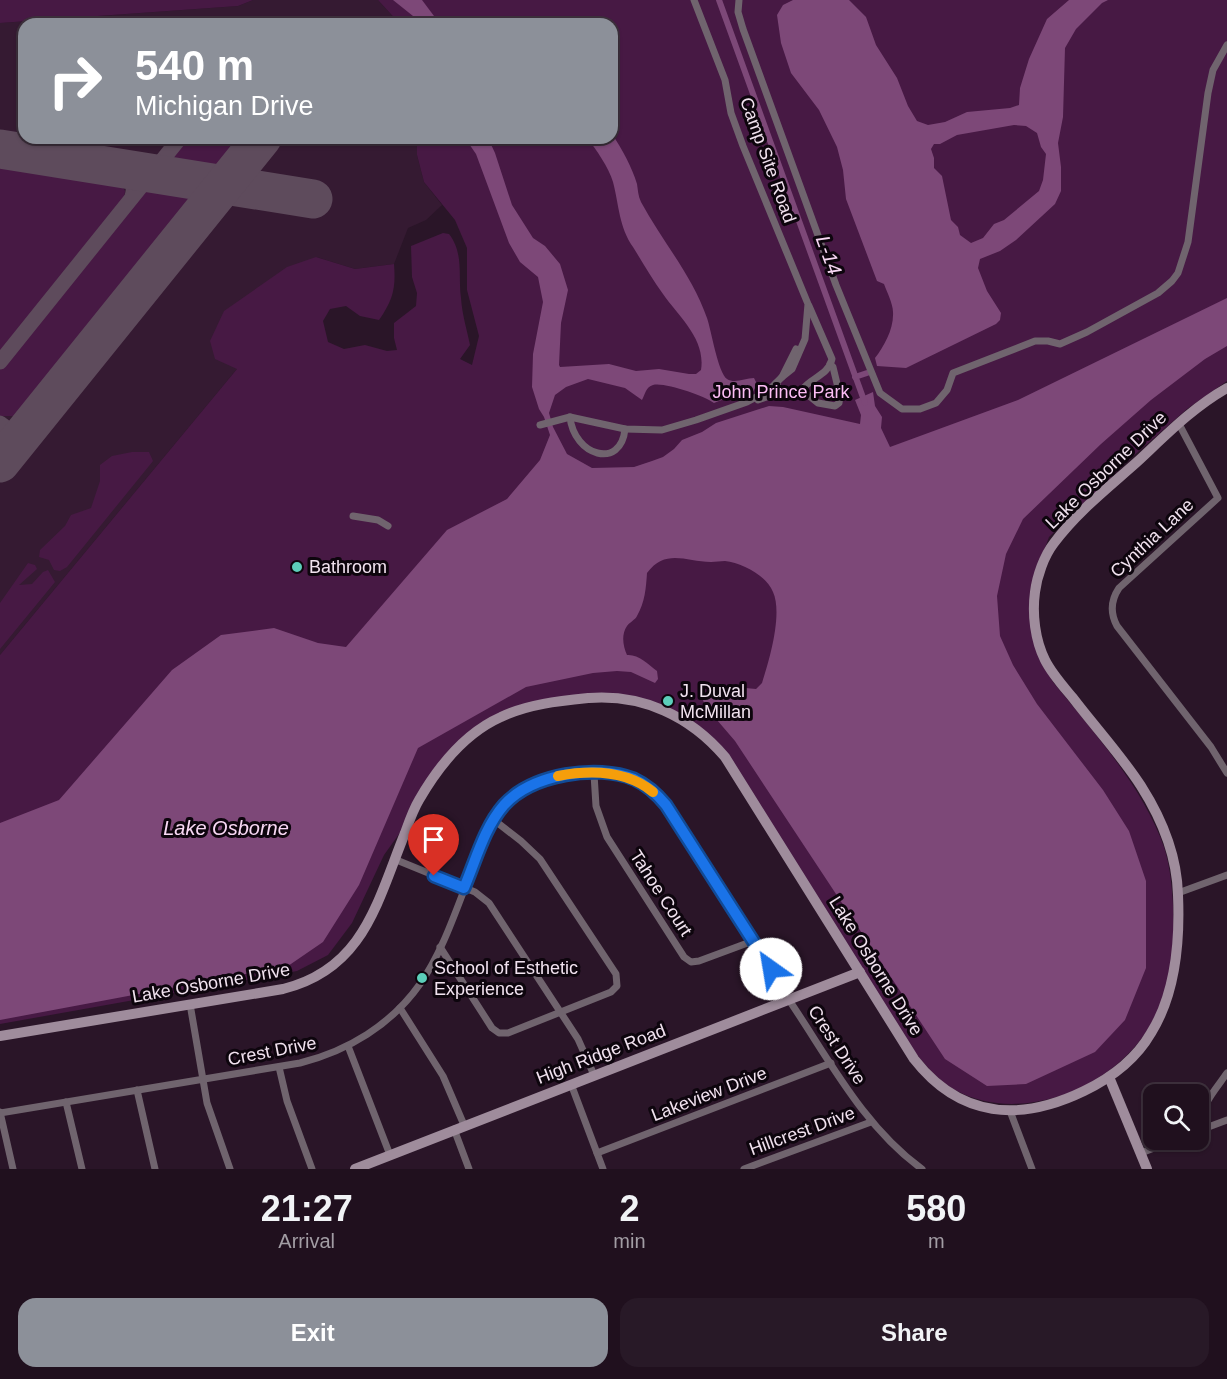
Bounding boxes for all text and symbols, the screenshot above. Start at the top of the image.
icon: right [36,42,114,120]
text: 540 m [135,42,254,89]
text: Michigan Drive [135,91,314,121]
street label: Camp Site Road [736,95,800,225]
water label: L-14 [812,232,846,278]
park label: John Prince Park [712,382,851,402]
street label: Lake Osborne Drive [1041,407,1171,533]
street label: Cynthia Lane [1106,495,1198,581]
place label: Bathroom [309,557,387,577]
marker: Bathroom [290,560,304,574]
place label: J. Duval McMillan [680,681,751,722]
marker: J. Duval McMillan [661,694,675,708]
pin [408,814,459,876]
water label: Lake Osborne [163,817,289,839]
icon: arrive [417,823,450,856]
street label: Tahoe Court [626,846,696,940]
street label: Lake Osborne Drive [825,893,927,1039]
position arrow [739,937,803,1001]
place label: School of Esthetic Experience [434,958,578,999]
street label: Lake Osborne Drive [130,959,292,1007]
marker: School of Esthetic Experience [415,971,429,985]
street label: Crest Drive [804,1002,870,1088]
street label: High Ridge Road [533,1020,669,1088]
street label: Crest Drive [226,1033,318,1069]
street label: Lakeview Drive [648,1063,770,1125]
map controls [1143,1084,1209,1150]
button: search [1143,1084,1209,1150]
street label: Hillcrest Drive [746,1103,858,1159]
text: 21:27 [261,1188,353,1229]
text: 2 [619,1188,639,1229]
text: 580 [906,1188,966,1229]
text: Arrival [278,1230,335,1252]
text: min [613,1230,646,1252]
text: m [928,1230,945,1252]
button: Exit [18,1298,608,1367]
button: Share [620,1298,1209,1367]

